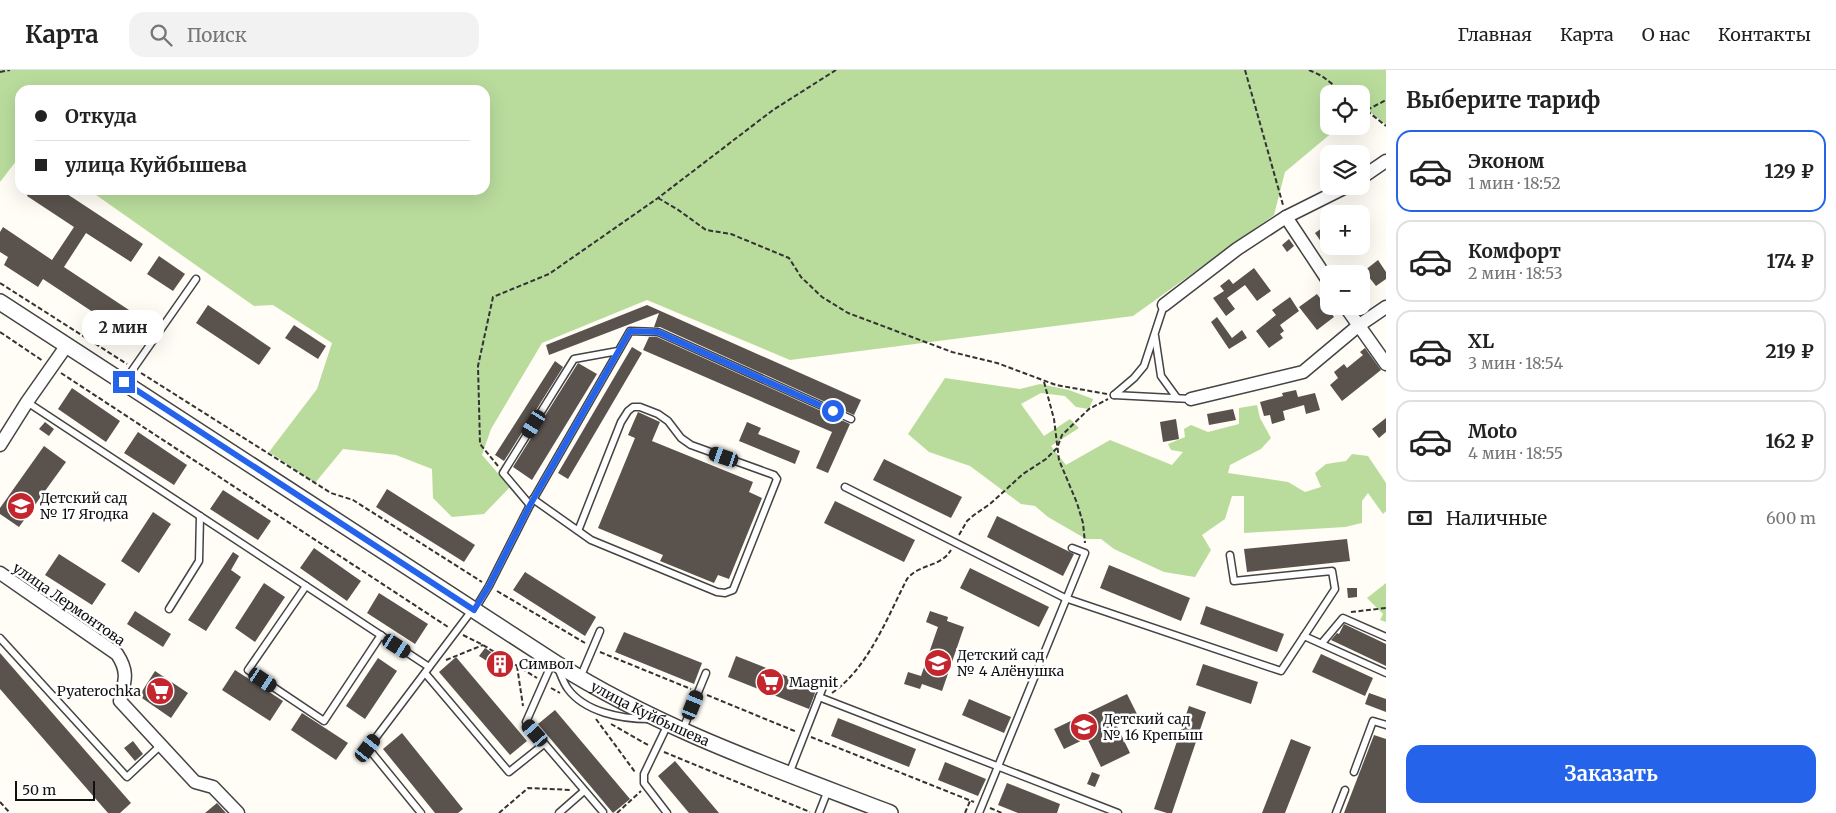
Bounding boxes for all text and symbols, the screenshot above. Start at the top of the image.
search box [129,12,479,57]
text: Карта [25,19,99,50]
icon: search [147,21,175,49]
text: Поиск [187,23,247,47]
text: Главная [1457,23,1532,46]
text: Карта [1560,23,1614,46]
text: О нас [1642,23,1690,46]
text: Контакты [1718,23,1811,46]
map controls [1320,85,1370,315]
button: locate [1320,85,1370,135]
text: Выберите тариф [1406,86,1600,114]
text: Откуда [65,104,137,128]
button: layers [1320,145,1370,195]
icon: car [1408,149,1453,194]
text: Эконом [1468,149,1544,173]
text: улица Куйбышева [65,153,247,177]
text: 129 ₽ [1765,159,1814,183]
text: 1 мин · 18:52 [1468,173,1561,193]
button: + [1320,205,1370,255]
icon: car [1408,239,1453,284]
text: Комфорт [1468,239,1561,263]
text: 174 ₽ [1766,249,1814,273]
text: 2 мин · 18:53 [1468,263,1563,283]
button: − [1320,265,1370,315]
callout: 2 мин [83,310,165,344]
text: 2 мин [98,317,148,337]
icon: car [1408,329,1453,374]
text: XL [1468,329,1494,353]
text: 219 ₽ [1766,339,1814,363]
text: 3 мин · 18:54 [1468,353,1563,373]
route end [113,371,135,393]
route start [822,400,844,422]
car [519,407,548,441]
icon: car [1408,419,1453,464]
text: Moto [1468,419,1517,443]
text: 162 ₽ [1766,429,1814,453]
text: 4 мин · 18:55 [1468,443,1563,463]
car [707,445,740,469]
place label: Детский сад № 17 Ягодка [40,489,129,523]
school or university icon: Детский сад № 17 Ягодка [6,491,36,521]
icon: cash [1406,504,1434,532]
text: Наличные [1446,506,1547,530]
text: 600 m [1766,508,1816,528]
street label: улица Лермонтова [9,558,129,650]
car [380,632,413,660]
place label: Детский сад № 4 Алёнушка [957,646,1065,680]
school or university icon: Детский сад № 4 Алёнушка [923,648,953,678]
building icon: Символ [485,649,515,679]
place label: Символ [519,655,574,673]
car [246,665,279,695]
supermarket icon: Magnit [755,667,785,697]
place label: Magnit [789,673,839,691]
supermarket icon: Pyaterochka [145,676,175,706]
street label: улица Куйбышева [588,677,713,750]
place label: Pyaterochka [57,682,141,700]
car [680,688,705,722]
place label: Детский сад № 16 Крепыш [1103,710,1203,744]
school or university icon: Детский сад № 16 Крепыш [1069,712,1099,742]
car [519,717,550,749]
car [352,732,383,764]
button: Заказать [1406,745,1816,803]
scale bar [15,778,95,801]
text: 50 m [22,781,56,799]

